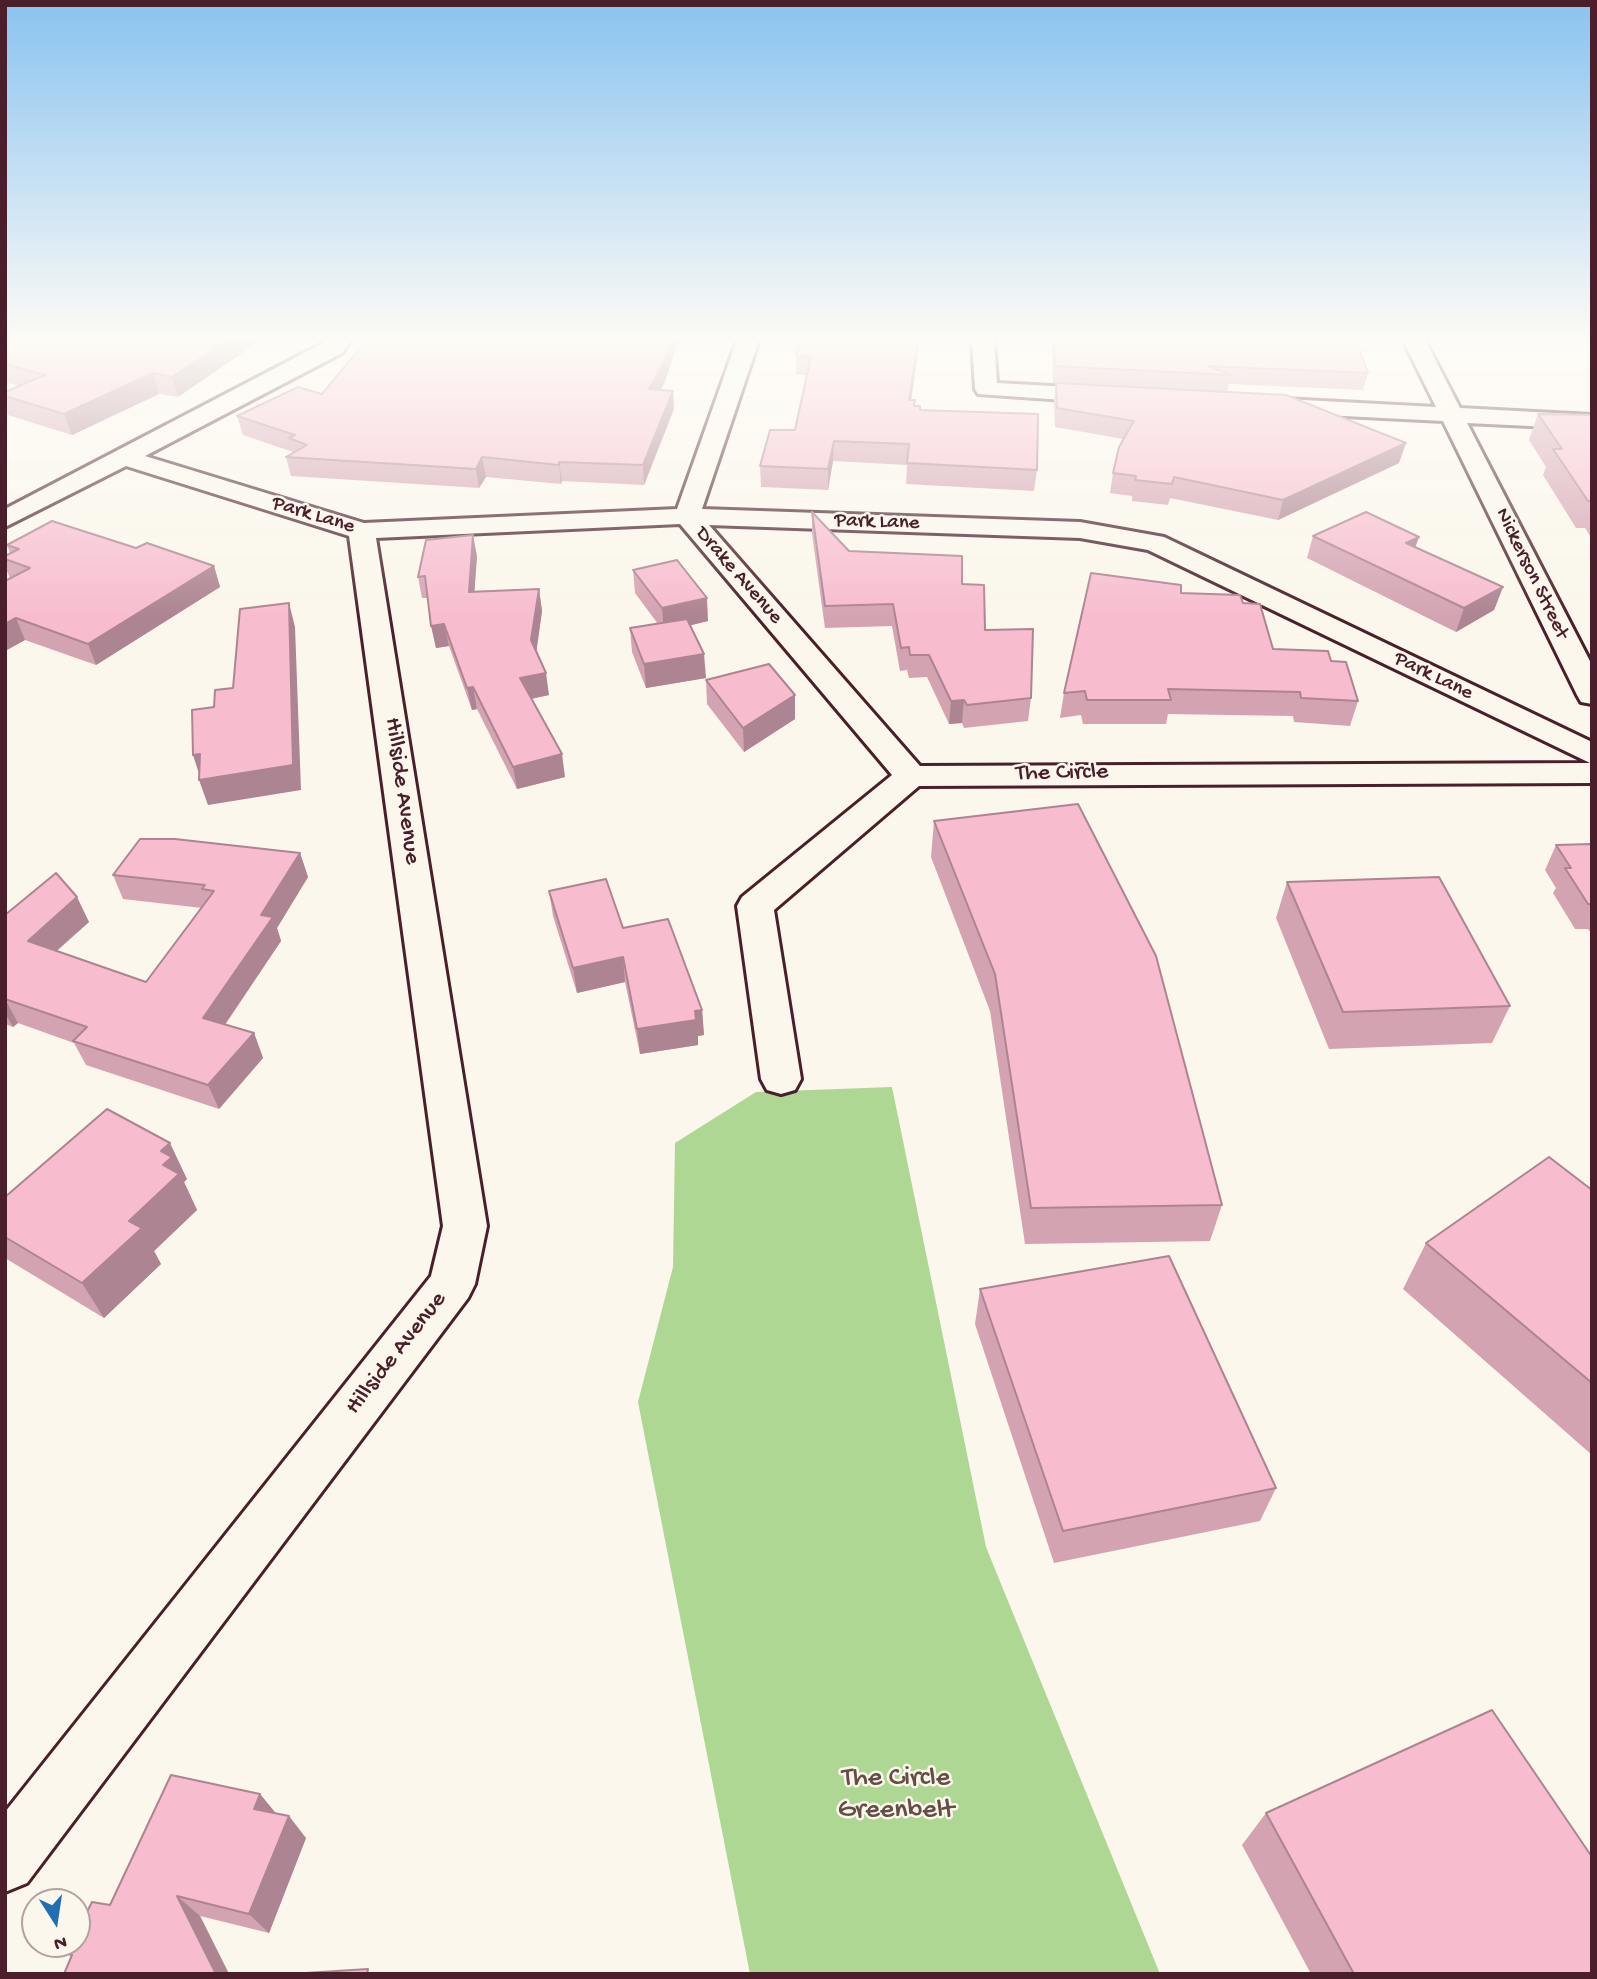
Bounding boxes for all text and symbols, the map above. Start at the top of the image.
street label: Park Lane [269,491,357,541]
street label: Nickerson Street [1488,504,1574,644]
street label: Park Lane [834,509,920,537]
street label: Drake Avenue [689,522,787,630]
street label: Park Lane [1389,647,1477,707]
street label: Hillside Avenue [376,716,426,866]
street label: The Circle [1015,759,1109,789]
street label: Hillside Avenue [340,1287,454,1421]
park label: The Circle Greenbelt [838,1763,954,1829]
north arrow [21,1888,91,1958]
text: N [52,1930,69,1955]

